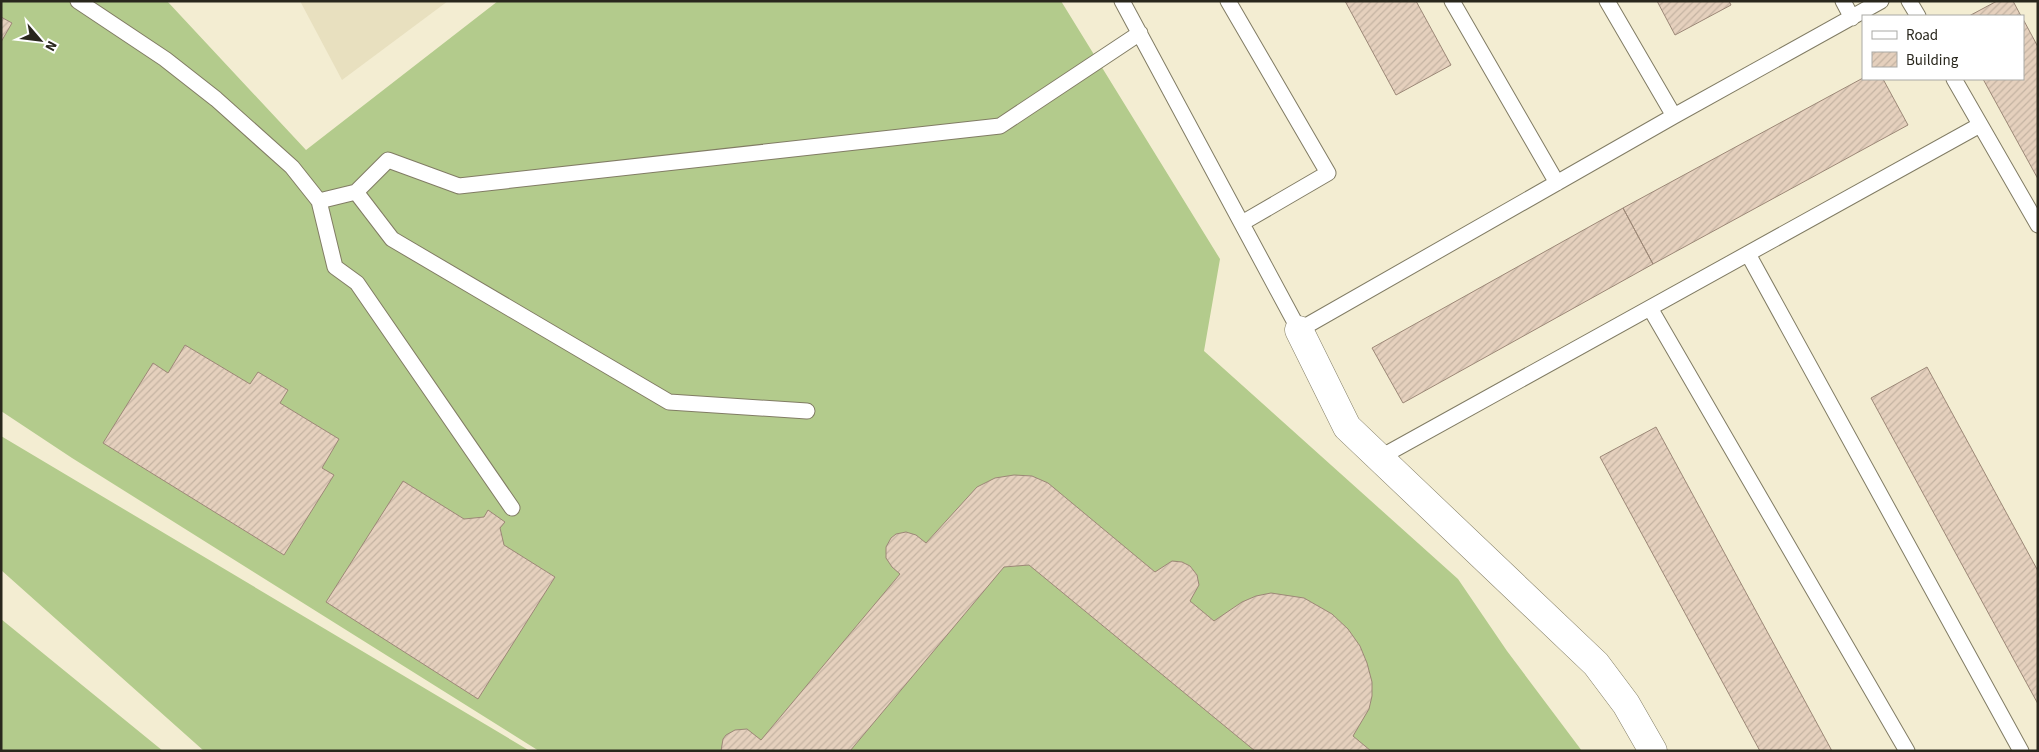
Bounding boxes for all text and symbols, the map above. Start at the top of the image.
north arrow [15,15,65,65]
legend [1862,15,2024,80]
text: Road [1906,25,1938,46]
text: N [40,37,62,54]
text: Building [1906,50,1959,71]

